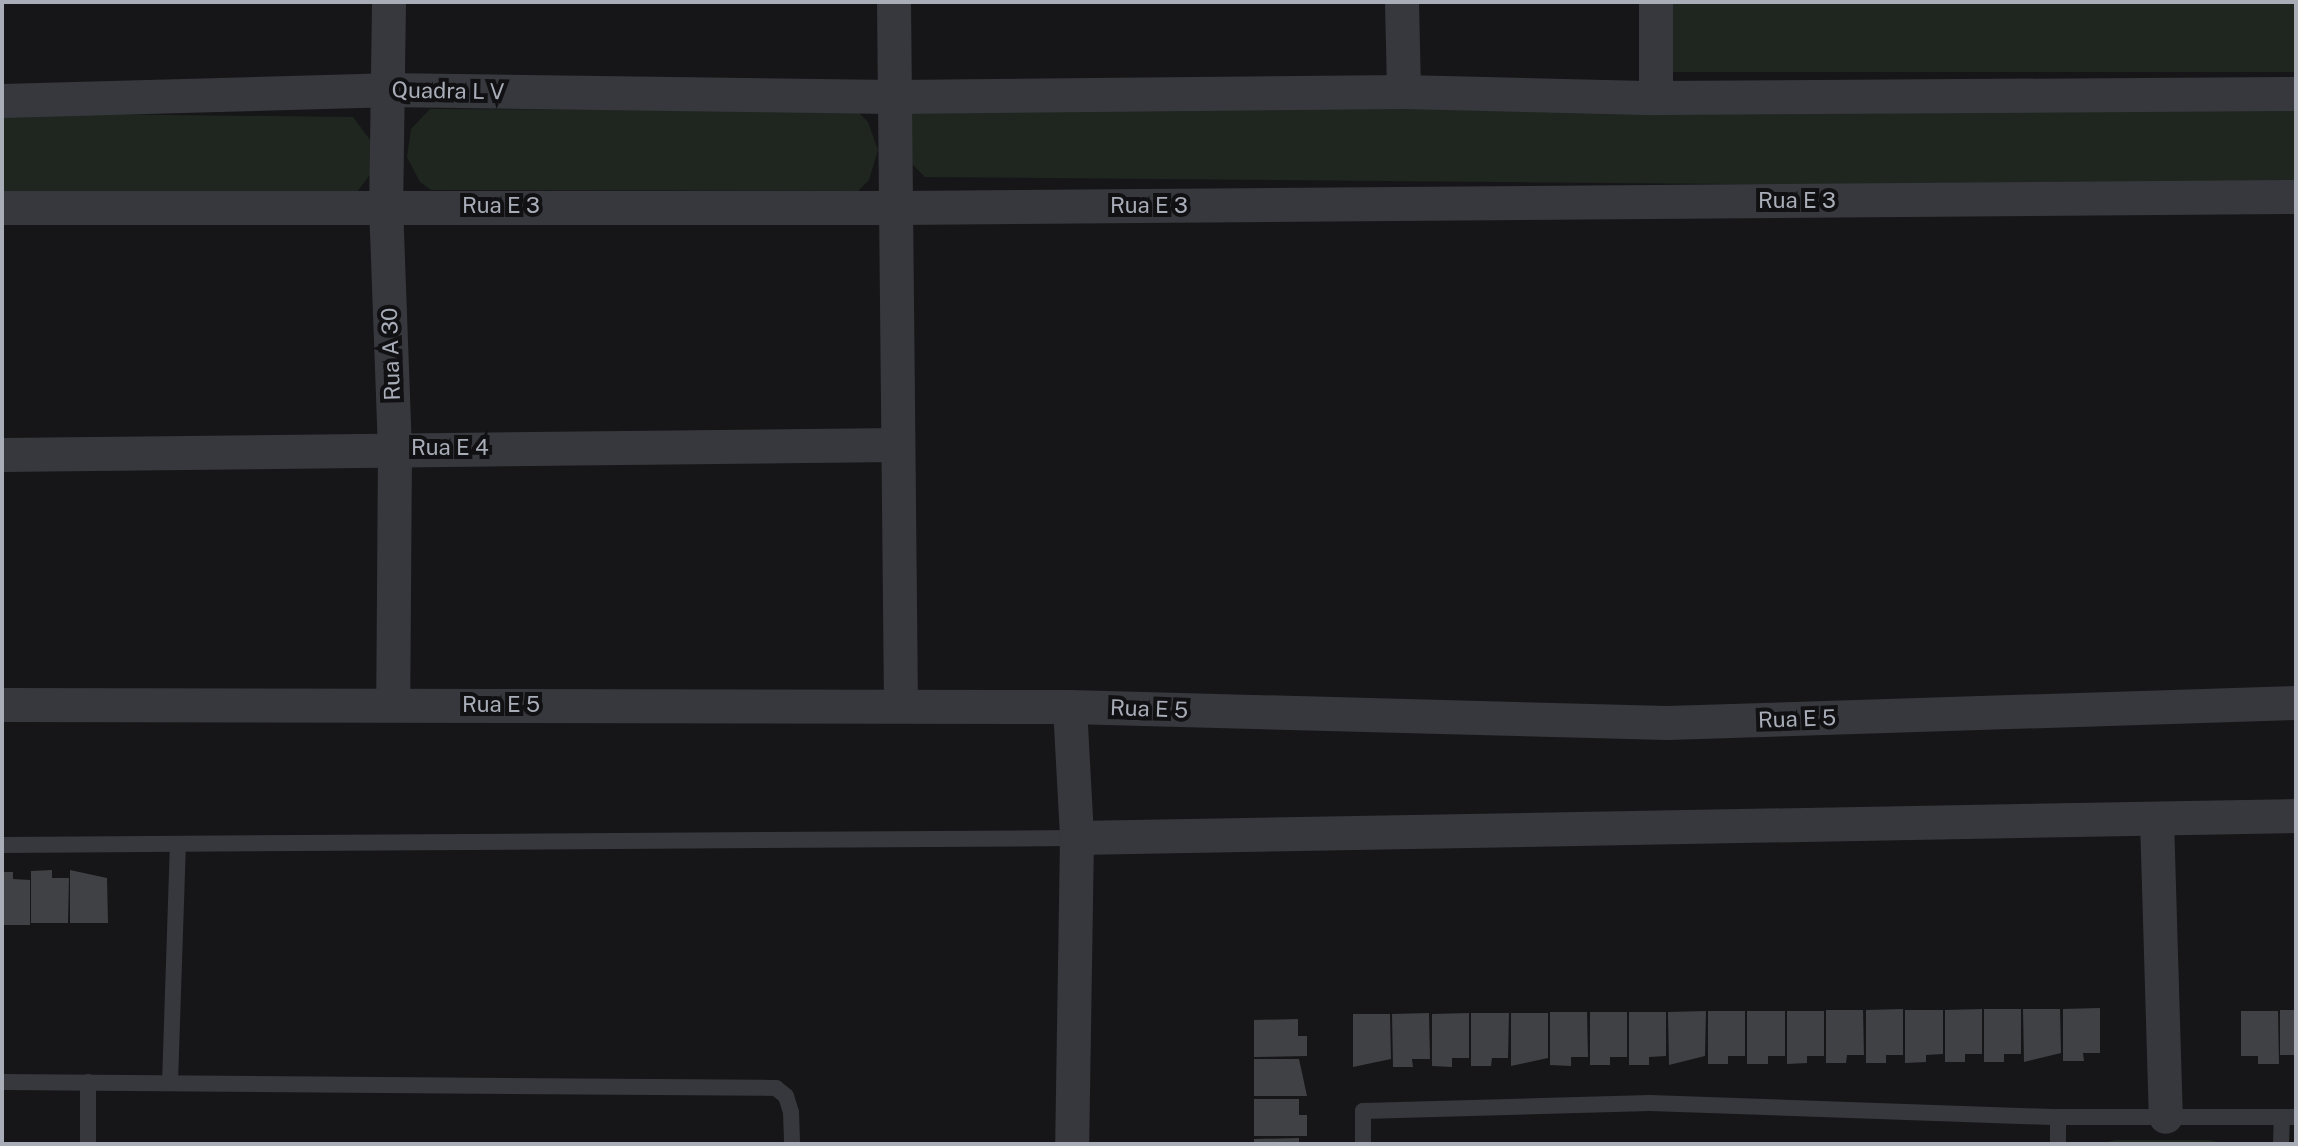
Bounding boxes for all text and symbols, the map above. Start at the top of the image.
street label: Quadra L V [391,77,505,105]
street label: Rua E 3 [1758,188,1836,214]
street label: Rua E 3 [462,193,540,219]
street label: Rua E 3 [1110,193,1188,219]
street label: Rua A 30 [376,307,406,401]
street label: Rua E 4 [411,435,489,461]
street label: Rua E 5 [462,692,540,718]
street label: Rua E 5 [1110,694,1188,724]
street label: Rua E 5 [1758,704,1836,734]

